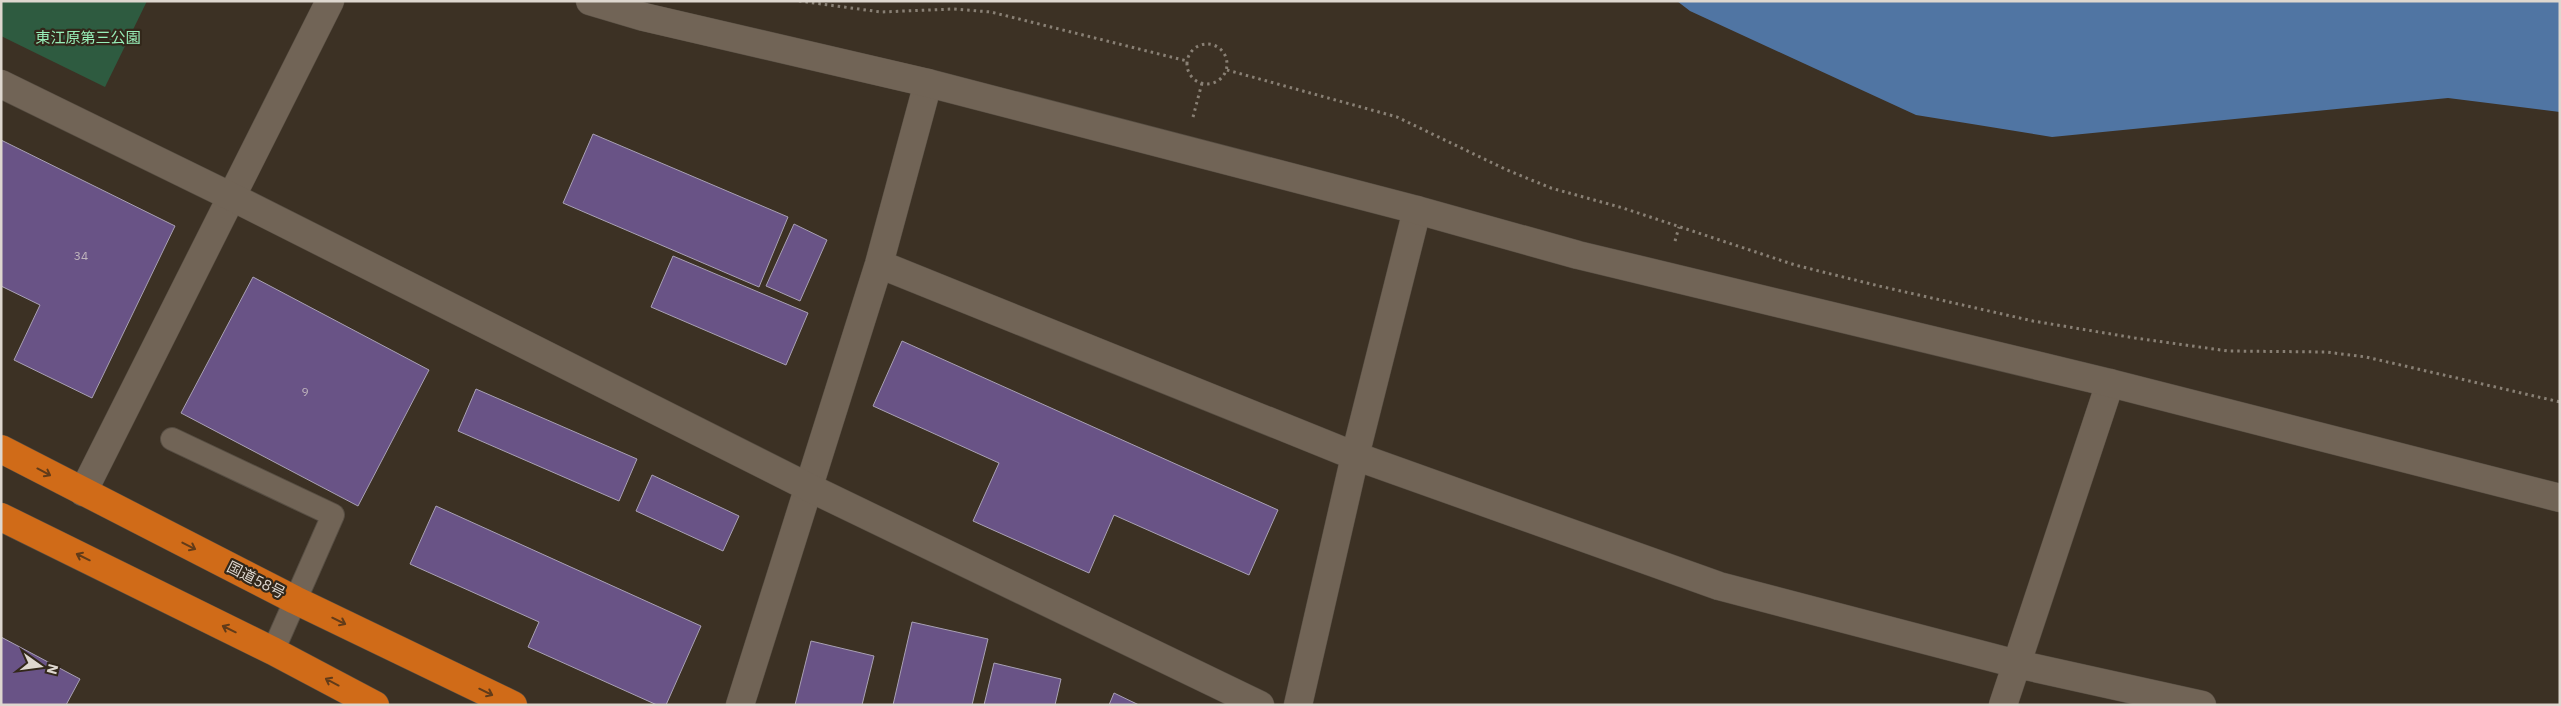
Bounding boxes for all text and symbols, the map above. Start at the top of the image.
park label: 東江原第三公園 [35,28,141,47]
house number: 34 [74,248,88,263]
house number: 9 [301,384,309,399]
one-way arrow [37,467,52,477]
one-way arrow [181,542,196,551]
one-way arrow [76,552,91,562]
street label: 国道58号 [224,557,289,602]
one-way arrow [331,617,346,627]
one-way arrow [222,624,237,633]
north arrow [15,641,65,691]
text: N [43,662,63,676]
one-way arrow [325,677,340,686]
one-way arrow [478,687,493,697]

